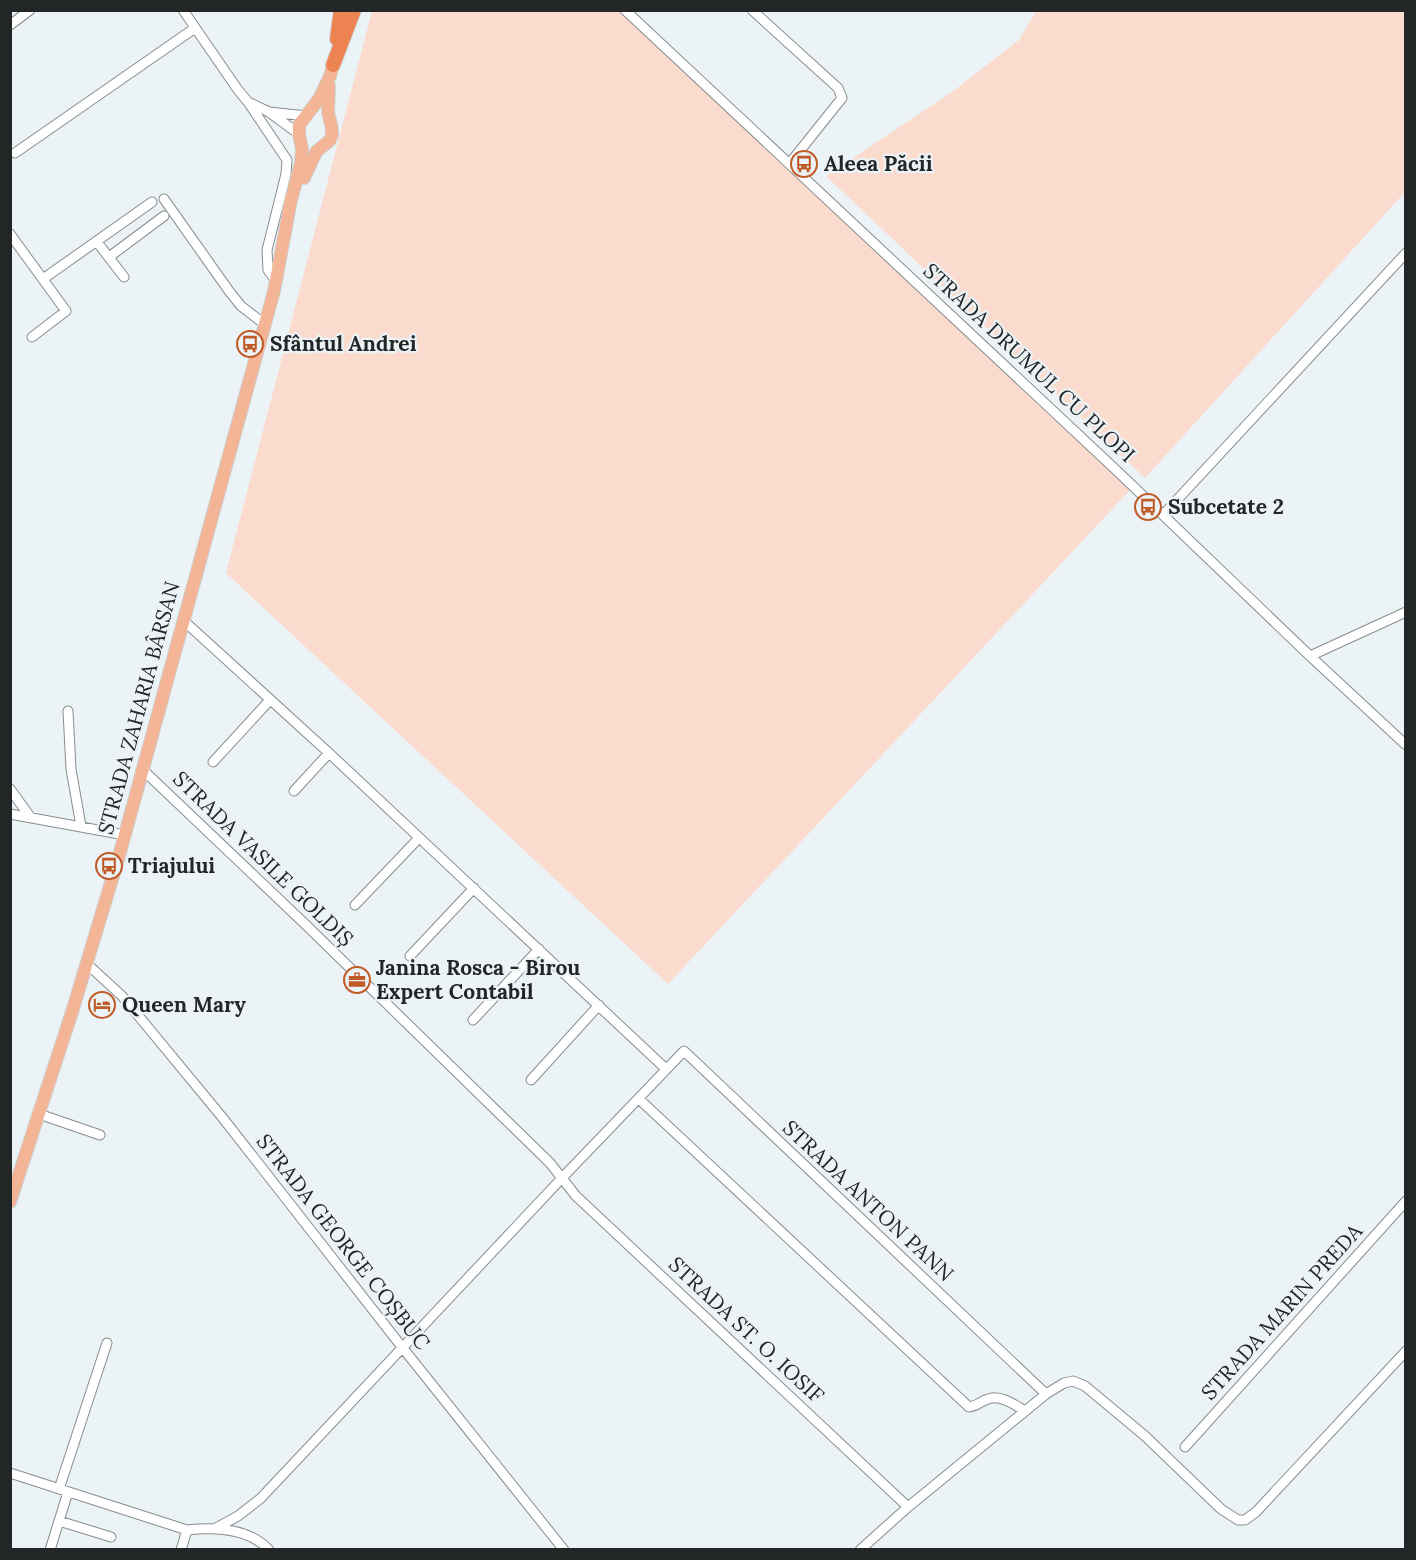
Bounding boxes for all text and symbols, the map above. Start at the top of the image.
bus stop icon: Aleea Păcii [789,149,819,179]
place label: Aleea Păcii [824,150,933,177]
street label: STRADA DRUMUL CU PLOPI [918,257,1141,468]
bus stop icon: Sfântul Andrei [235,329,265,359]
place label: Sfântul Andrei [270,330,417,357]
bus stop icon: Subcetate 2 [1133,492,1163,522]
place label: Subcetate 2 [1168,493,1284,520]
street label: STRADA ZAHARIA BÂRSAN [92,578,185,837]
street label: STRADA VASILE GOLDIȘ [167,765,359,952]
bus stop icon: Triajului [94,851,124,881]
place label: Triajului [128,852,215,879]
place label: Janina Rosca - Birou Expert Contabil [376,954,580,1005]
office icon: Janina Rosca - Birou Expert Contabil [342,965,372,995]
hotel icon: Queen Mary [87,990,117,1020]
place label: Queen Mary [122,991,246,1018]
street label: STRADA ANTON PANN [777,1114,960,1287]
street label: STRADA GEORGE COȘBUC [251,1128,436,1355]
street label: STRADA MARIN PREDA [1195,1217,1369,1405]
street label: STRADA ST. O. IOSIF [663,1251,830,1409]

